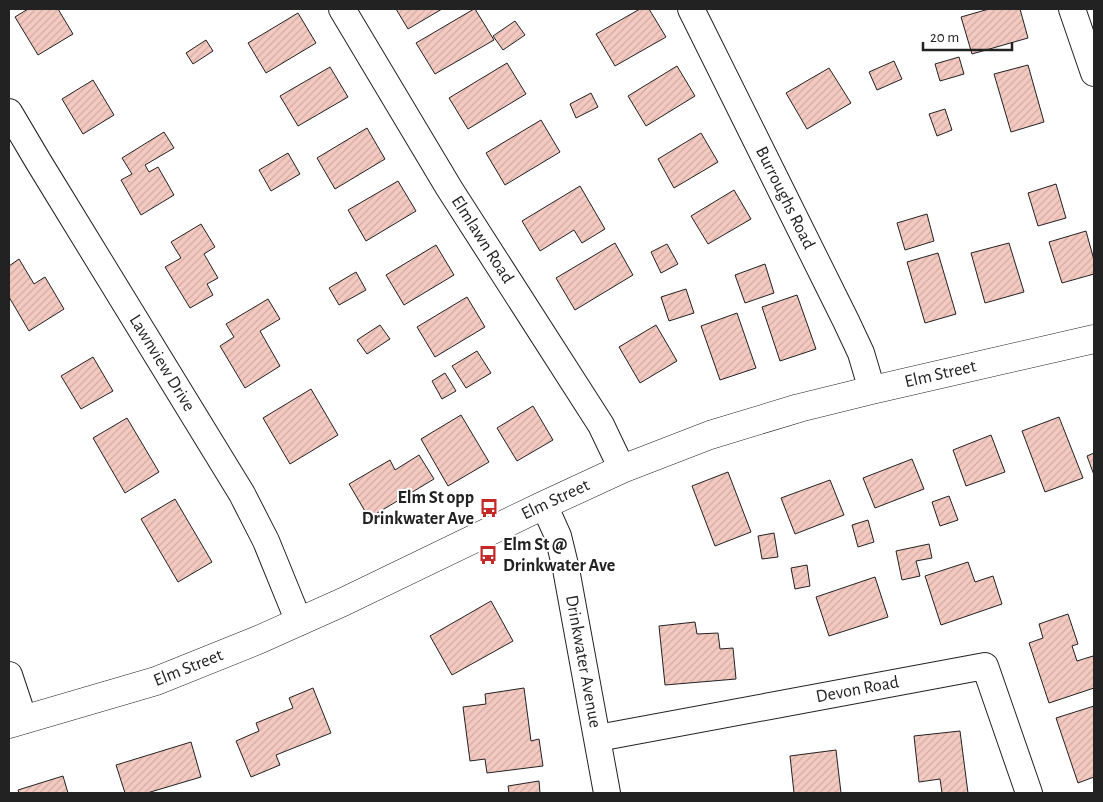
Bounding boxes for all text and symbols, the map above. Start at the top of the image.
scale bar [923,20,1012,52]
text: 20 m [930,30,959,45]
street label: Burroughs Road [752,144,818,252]
street label: Elmlawn Road [448,193,517,287]
street label: Lawnview Drive [126,312,198,415]
street label: Elm Street [903,357,978,391]
street label: Elm Street [519,476,593,523]
place label: Elm St opp Drinkwater Ave [362,489,474,528]
bus stop icon: Elm St opp Drinkwater Ave [478,497,500,519]
place label: Elm St @ Drinkwater Ave [503,536,615,575]
bus stop icon: Elm St @ Drinkwater Ave [477,544,499,566]
street label: Drinkwater Avenue [562,594,604,729]
street label: Elm Street [151,646,226,690]
street label: Devon Road [815,673,901,706]

